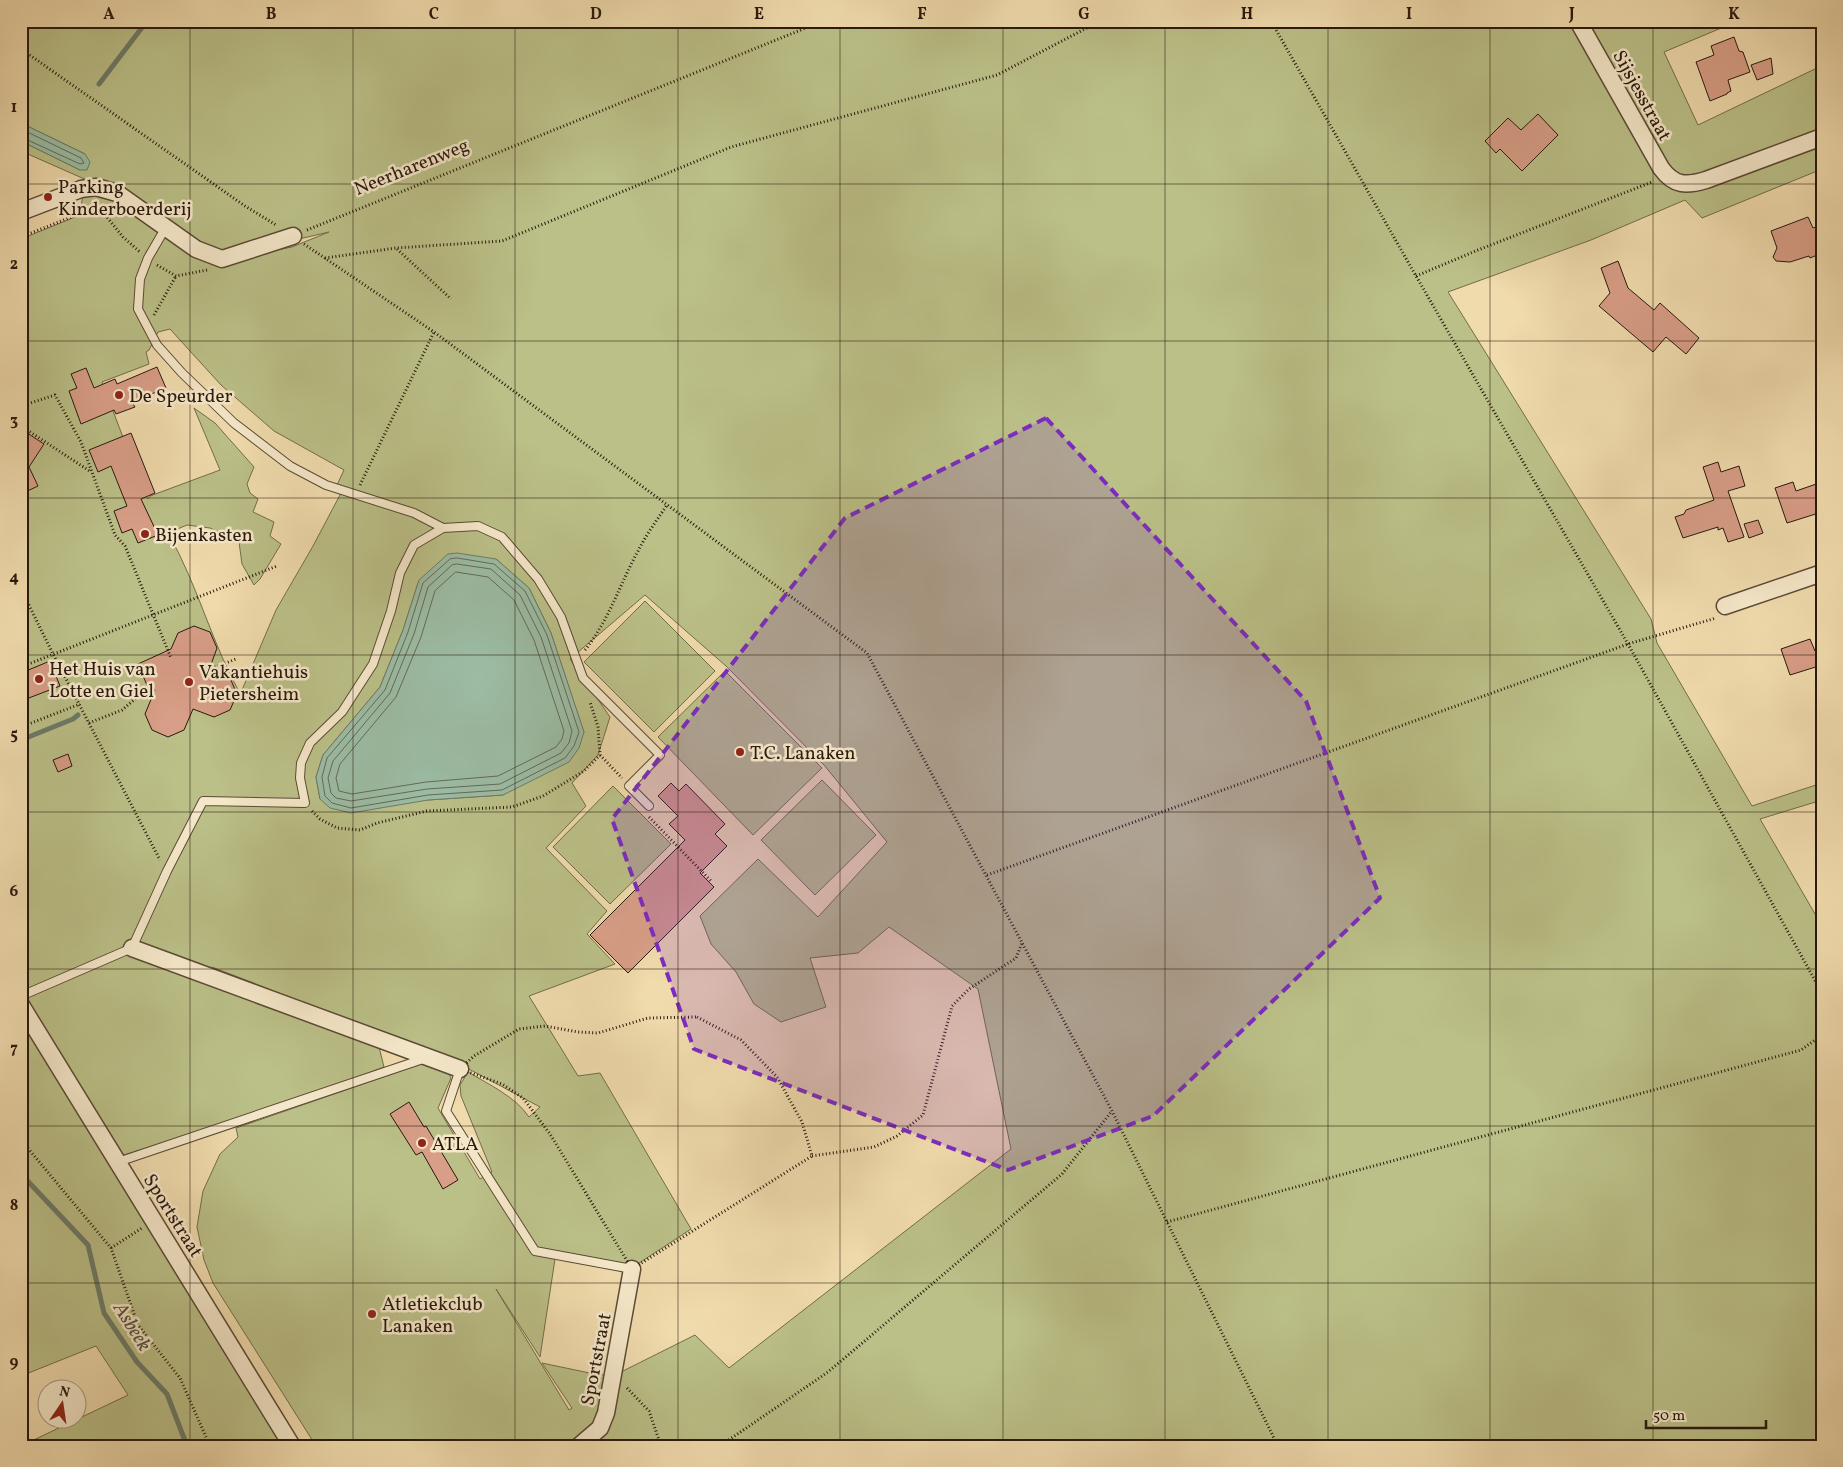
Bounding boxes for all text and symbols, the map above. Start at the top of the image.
text: A [103,4,115,26]
text: B [266,4,277,26]
text: C [429,4,439,26]
text: D [590,4,602,26]
text: E [754,4,764,26]
text: F [917,4,927,26]
text: G [1078,4,1090,26]
text: H [1241,4,1253,26]
text: I [1406,4,1412,26]
text: J [1568,4,1575,26]
text: K [1728,4,1740,26]
street label: Sijsjesstraat [1606,46,1677,146]
text: 1 [11,97,17,119]
street label: Neerharenweg [350,133,473,203]
place label: Parking Kinderboerderij [58,175,192,223]
marker: Parking Kinderboerderij [42,191,54,203]
text: 2 [10,254,18,276]
place label: De Speurder [129,384,232,410]
marker: De Speurder [113,389,125,401]
text: 3 [10,410,18,432]
place label: Bijenkasten [155,523,253,549]
marker: Bijenkasten [139,528,151,540]
text: 4 [9,567,19,589]
place label: Het Huis van Lotte en Giel [49,657,156,705]
place label: Vakantiehuis Pietersheim [199,660,308,708]
marker: Het Huis van Lotte en Giel [33,673,45,685]
marker: Vakantiehuis Pietersheim [183,676,195,688]
text: 5 [10,724,18,746]
place label: T.C. Lanaken [750,741,856,767]
marker: T.C. Lanaken [734,746,746,758]
text: 6 [10,881,19,903]
text: 7 [10,1038,18,1060]
place label: ATLA [432,1132,479,1158]
marker: ATLA [416,1137,428,1149]
street label: Sportstraat [136,1169,208,1263]
text: 8 [10,1195,18,1217]
place label: Atletiekclub Lanaken [382,1292,483,1340]
water label: Asbeek [105,1296,157,1357]
marker: Atletiekclub Lanaken [366,1308,378,1320]
street label: Sportstraat [575,1310,619,1408]
text: 9 [10,1352,19,1374]
north arrow [38,1380,88,1430]
text: N [57,1382,72,1403]
scale bar [1646,1397,1766,1429]
text: 50 m [1653,1406,1685,1427]

